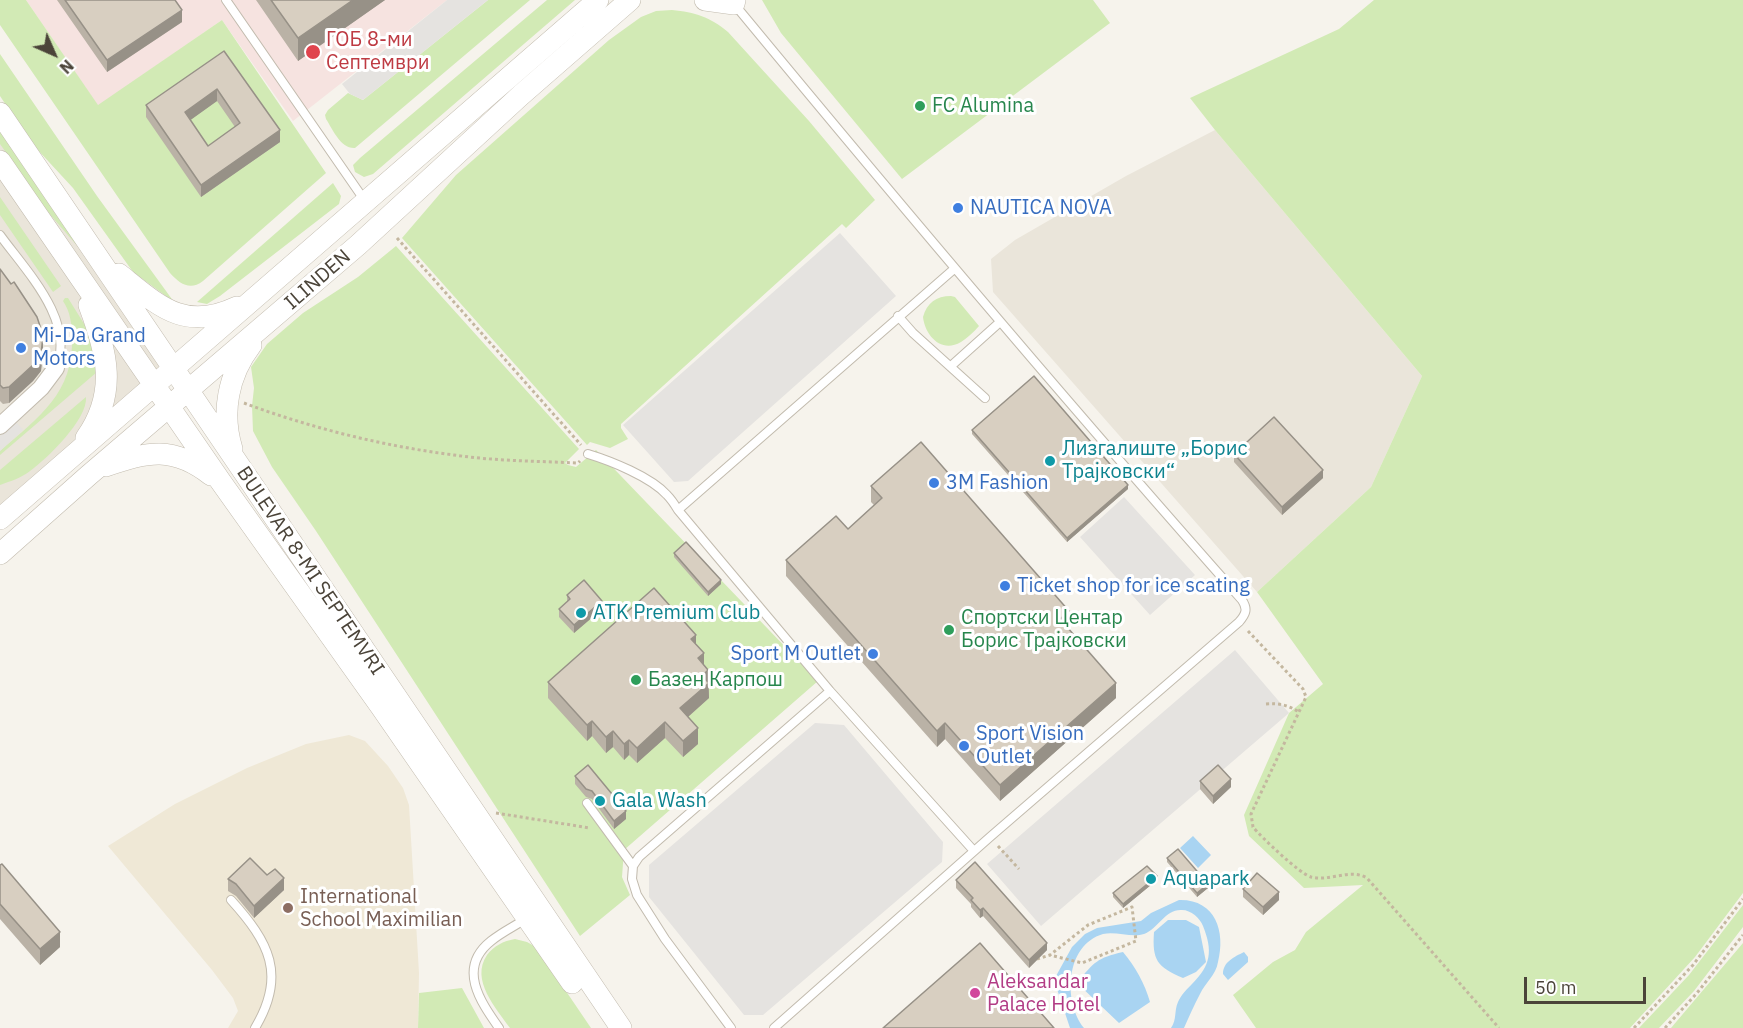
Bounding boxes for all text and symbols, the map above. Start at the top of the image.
north arrow [24,24,84,84]
place label: ГОБ 8-ми Септември [326,28,429,75]
marker: ГОБ 8-ми Септември [304,43,322,61]
text: N [56,56,78,78]
place label: FC Alumina [932,94,1034,118]
marker: FC Alumina [913,99,927,113]
place label: NAUTICA NOVA [970,196,1112,220]
marker: NAUTICA NOVA [951,201,965,215]
street label: ILINDEN [280,245,356,315]
place label: Mi-Da Grand Motors [33,324,146,371]
marker: Mi-Da Grand Motors [14,341,28,355]
place label: Лизгалиште „Борис Трајковски“ [1062,437,1247,484]
marker: Лизгалиште „Борис Трајковски“ [1043,454,1057,468]
street label: BULEVAR 8-MI SEPTEMVRI [231,462,389,680]
place label: 3M Fashion [946,471,1049,495]
marker: 3M Fashion [927,476,941,490]
place label: Ticket shop for ice scating [1017,574,1250,598]
marker: Ticket shop for ice scating [998,579,1012,593]
place label: ATK Premium Club [593,601,760,625]
marker: ATK Premium Club [574,606,588,620]
place label: Спортски Центар Борис Трајковски [961,606,1127,653]
marker: Спортски Центар Борис Трајковски [942,623,956,637]
place label: Sport M Outlet [730,642,861,666]
marker: Sport M Outlet [866,647,880,661]
place label: Базен Карпош [648,668,783,692]
marker: Базен Карпош [629,673,643,687]
place label: Sport Vision Outlet [976,722,1084,769]
marker: Sport Vision Outlet [957,739,971,753]
place label: Gala Wash [612,789,707,813]
marker: Gala Wash [593,794,607,808]
place label: Aquapark [1163,867,1250,891]
marker: Aquapark [1144,872,1158,886]
place label: International School Maximilian [300,885,463,932]
marker: International School Maximilian [281,901,295,915]
scale bar [1527,965,1648,1003]
place label: Aleksandar Palace Hotel [987,970,1100,1017]
text: 50 m [1535,976,1577,999]
marker: Aleksandar Palace Hotel [968,986,982,1000]

